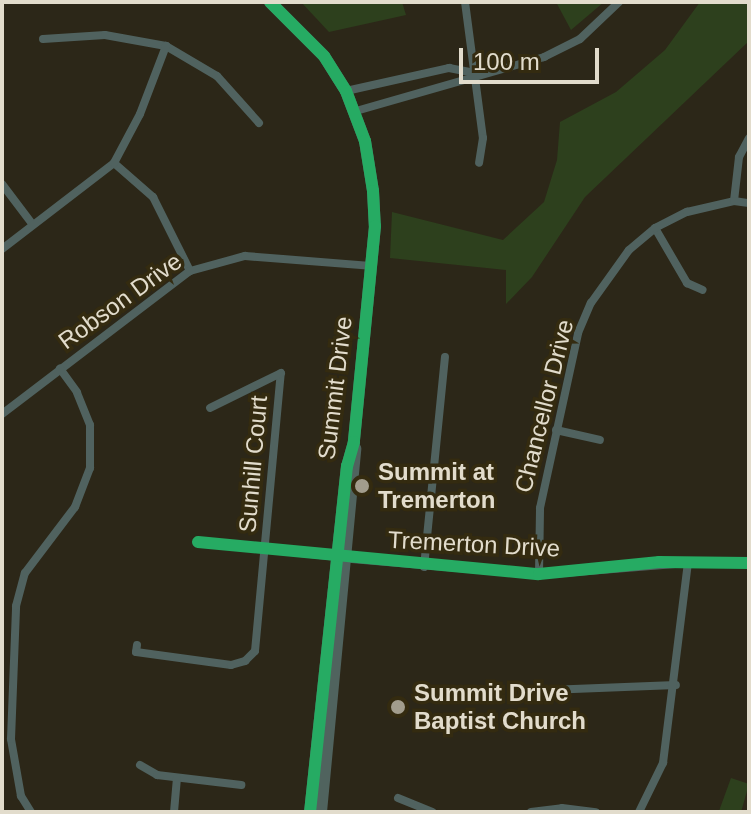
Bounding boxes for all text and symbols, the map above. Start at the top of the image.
scale bar [463,32,603,82]
text: 100 m [473,48,540,75]
street label: Robson Drive [53,247,187,355]
street label: Summit Drive [312,315,358,461]
street label: Chancellor Drive [509,316,579,496]
street label: Sunhill Court [233,394,273,534]
place label: Summit at Tremerton [378,458,495,514]
marker: Summit at Tremerton [353,477,371,495]
street label: Tremerton Drive [387,525,561,563]
place label: Summit Drive Baptist Church [414,679,586,735]
marker: Summit Drive Baptist Church [389,698,407,716]

